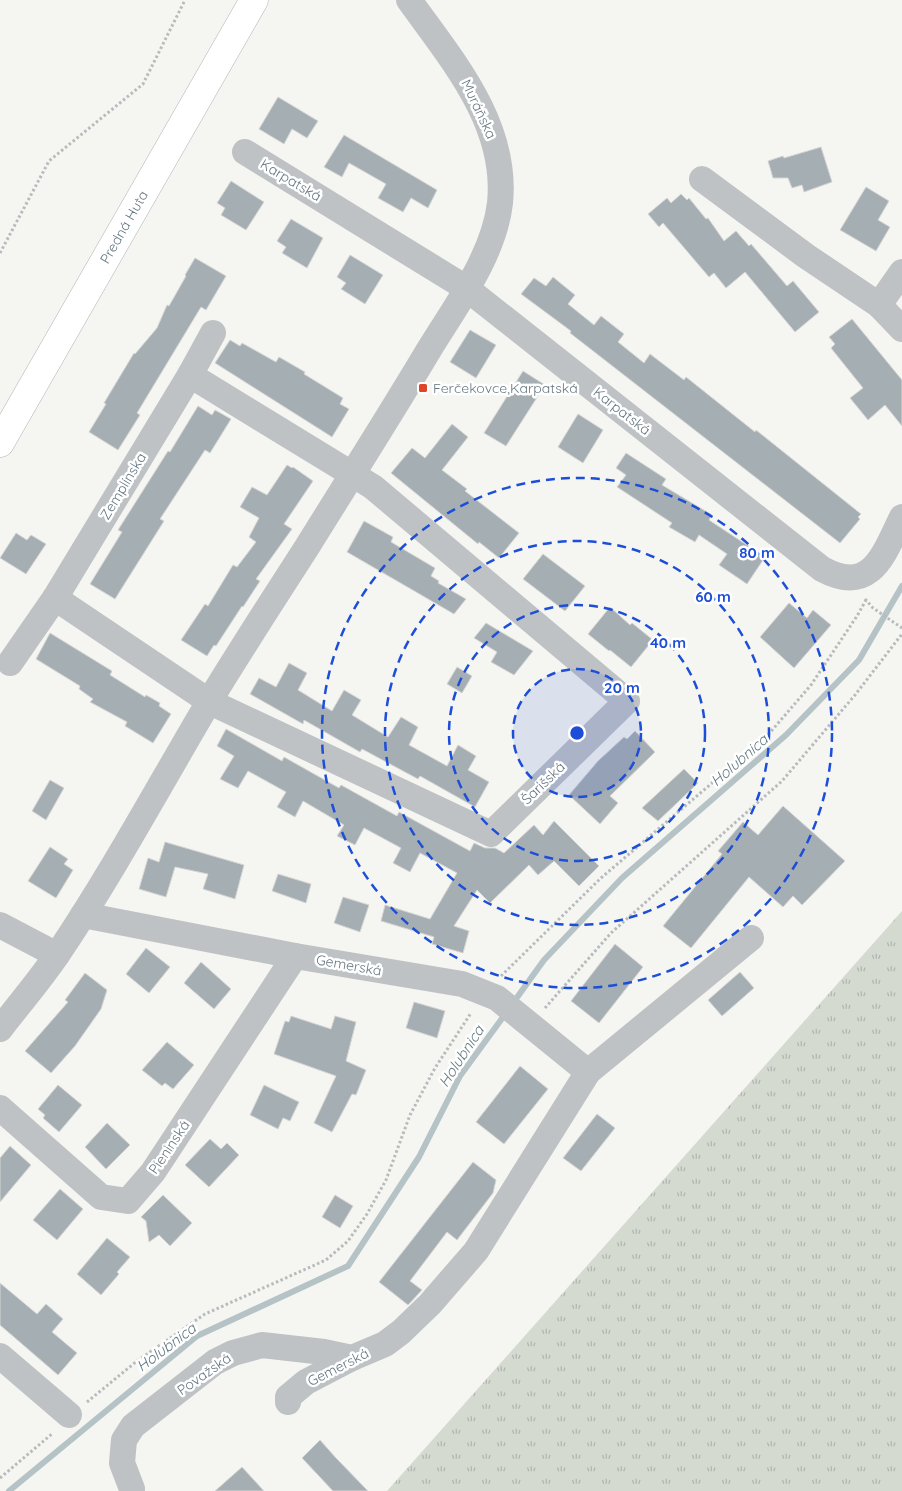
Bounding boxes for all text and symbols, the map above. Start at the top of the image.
street label: Muráňska [457,76,501,142]
street label: Karpatská [257,155,325,205]
street label: Predná Huta [96,187,152,267]
place label: Ferčekovce,Karpatská [433,379,578,397]
marker: Ferčekovce,Karpatská [417,382,429,394]
street label: Karpatská [590,383,654,439]
street label: Zemplínska [96,449,150,523]
text: 80 m [739,543,775,562]
text: 60 m [695,587,731,606]
text: 40 m [650,633,686,652]
text: 20 m [604,678,640,697]
centre of rings [568,724,586,742]
water label: Holubnica [707,729,772,790]
street label: Šarišská [517,758,569,808]
street label: Gemerská [315,950,383,980]
water label: Holubnica [434,1021,488,1090]
street label: Pieninská [145,1117,193,1177]
water label: Holubnica [132,1318,200,1376]
street label: Gemerská [304,1344,372,1390]
street label: Považská [174,1349,234,1399]

